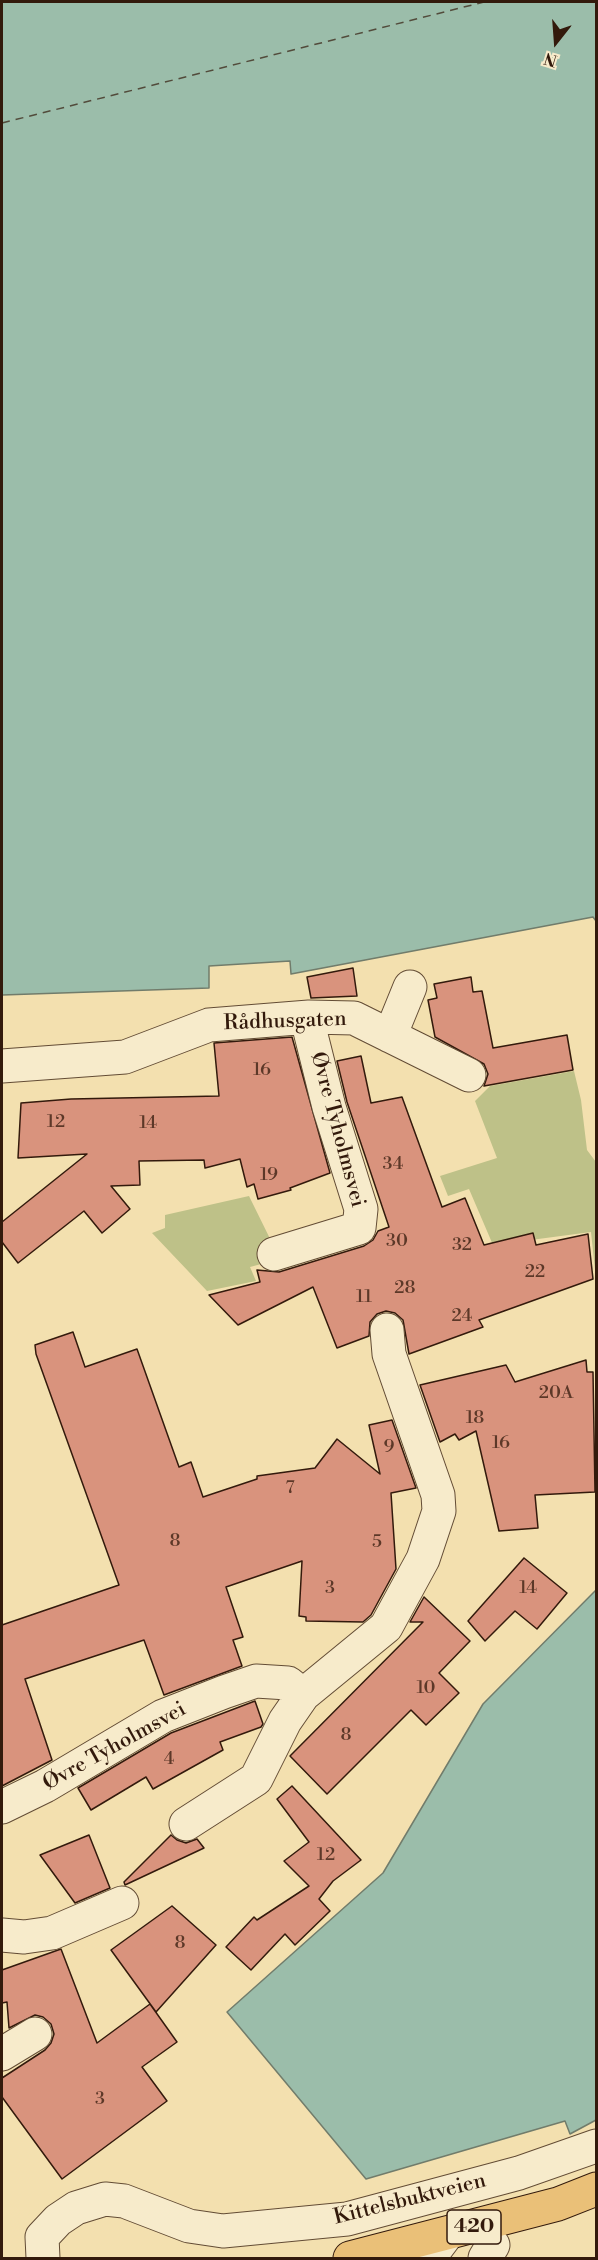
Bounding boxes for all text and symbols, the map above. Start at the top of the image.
north arrow [526,12,586,72]
text: N [542,48,560,71]
street label: Rådhusgaten [223,1007,347,1037]
street label: Øvre Tyholmsvei [304,1050,370,1210]
house number: 16 [253,1060,271,1082]
house number: 12 [47,1112,65,1134]
house number: 14 [139,1113,157,1135]
house number: 34 [383,1154,403,1176]
house number: 19 [260,1165,278,1187]
house number: 30 [386,1231,408,1253]
house number: 32 [452,1235,472,1257]
house number: 22 [525,1262,545,1284]
house number: 28 [394,1278,416,1300]
house number: 11 [356,1287,372,1309]
house number: 24 [451,1306,473,1328]
house number: 20A [539,1383,573,1405]
house number: 18 [466,1408,484,1430]
house number: 16 [492,1433,510,1455]
house number: 9 [384,1437,394,1459]
house number: 7 [285,1478,295,1500]
house number: 8 [169,1531,181,1553]
house number: 5 [372,1532,382,1554]
house number: 3 [325,1578,335,1600]
house number: 14 [519,1578,537,1600]
house number: 10 [416,1678,436,1700]
street label: Øvre Tyholmsvei [39,1697,191,1797]
house number: 8 [340,1725,352,1747]
house number: 4 [164,1749,174,1771]
house number: 12 [317,1845,335,1867]
house number: 8 [174,1933,186,1955]
house number: 3 [95,2089,105,2111]
street label: Kittelsbuktveien [331,2169,489,2231]
road number: 420 [447,2210,501,2244]

